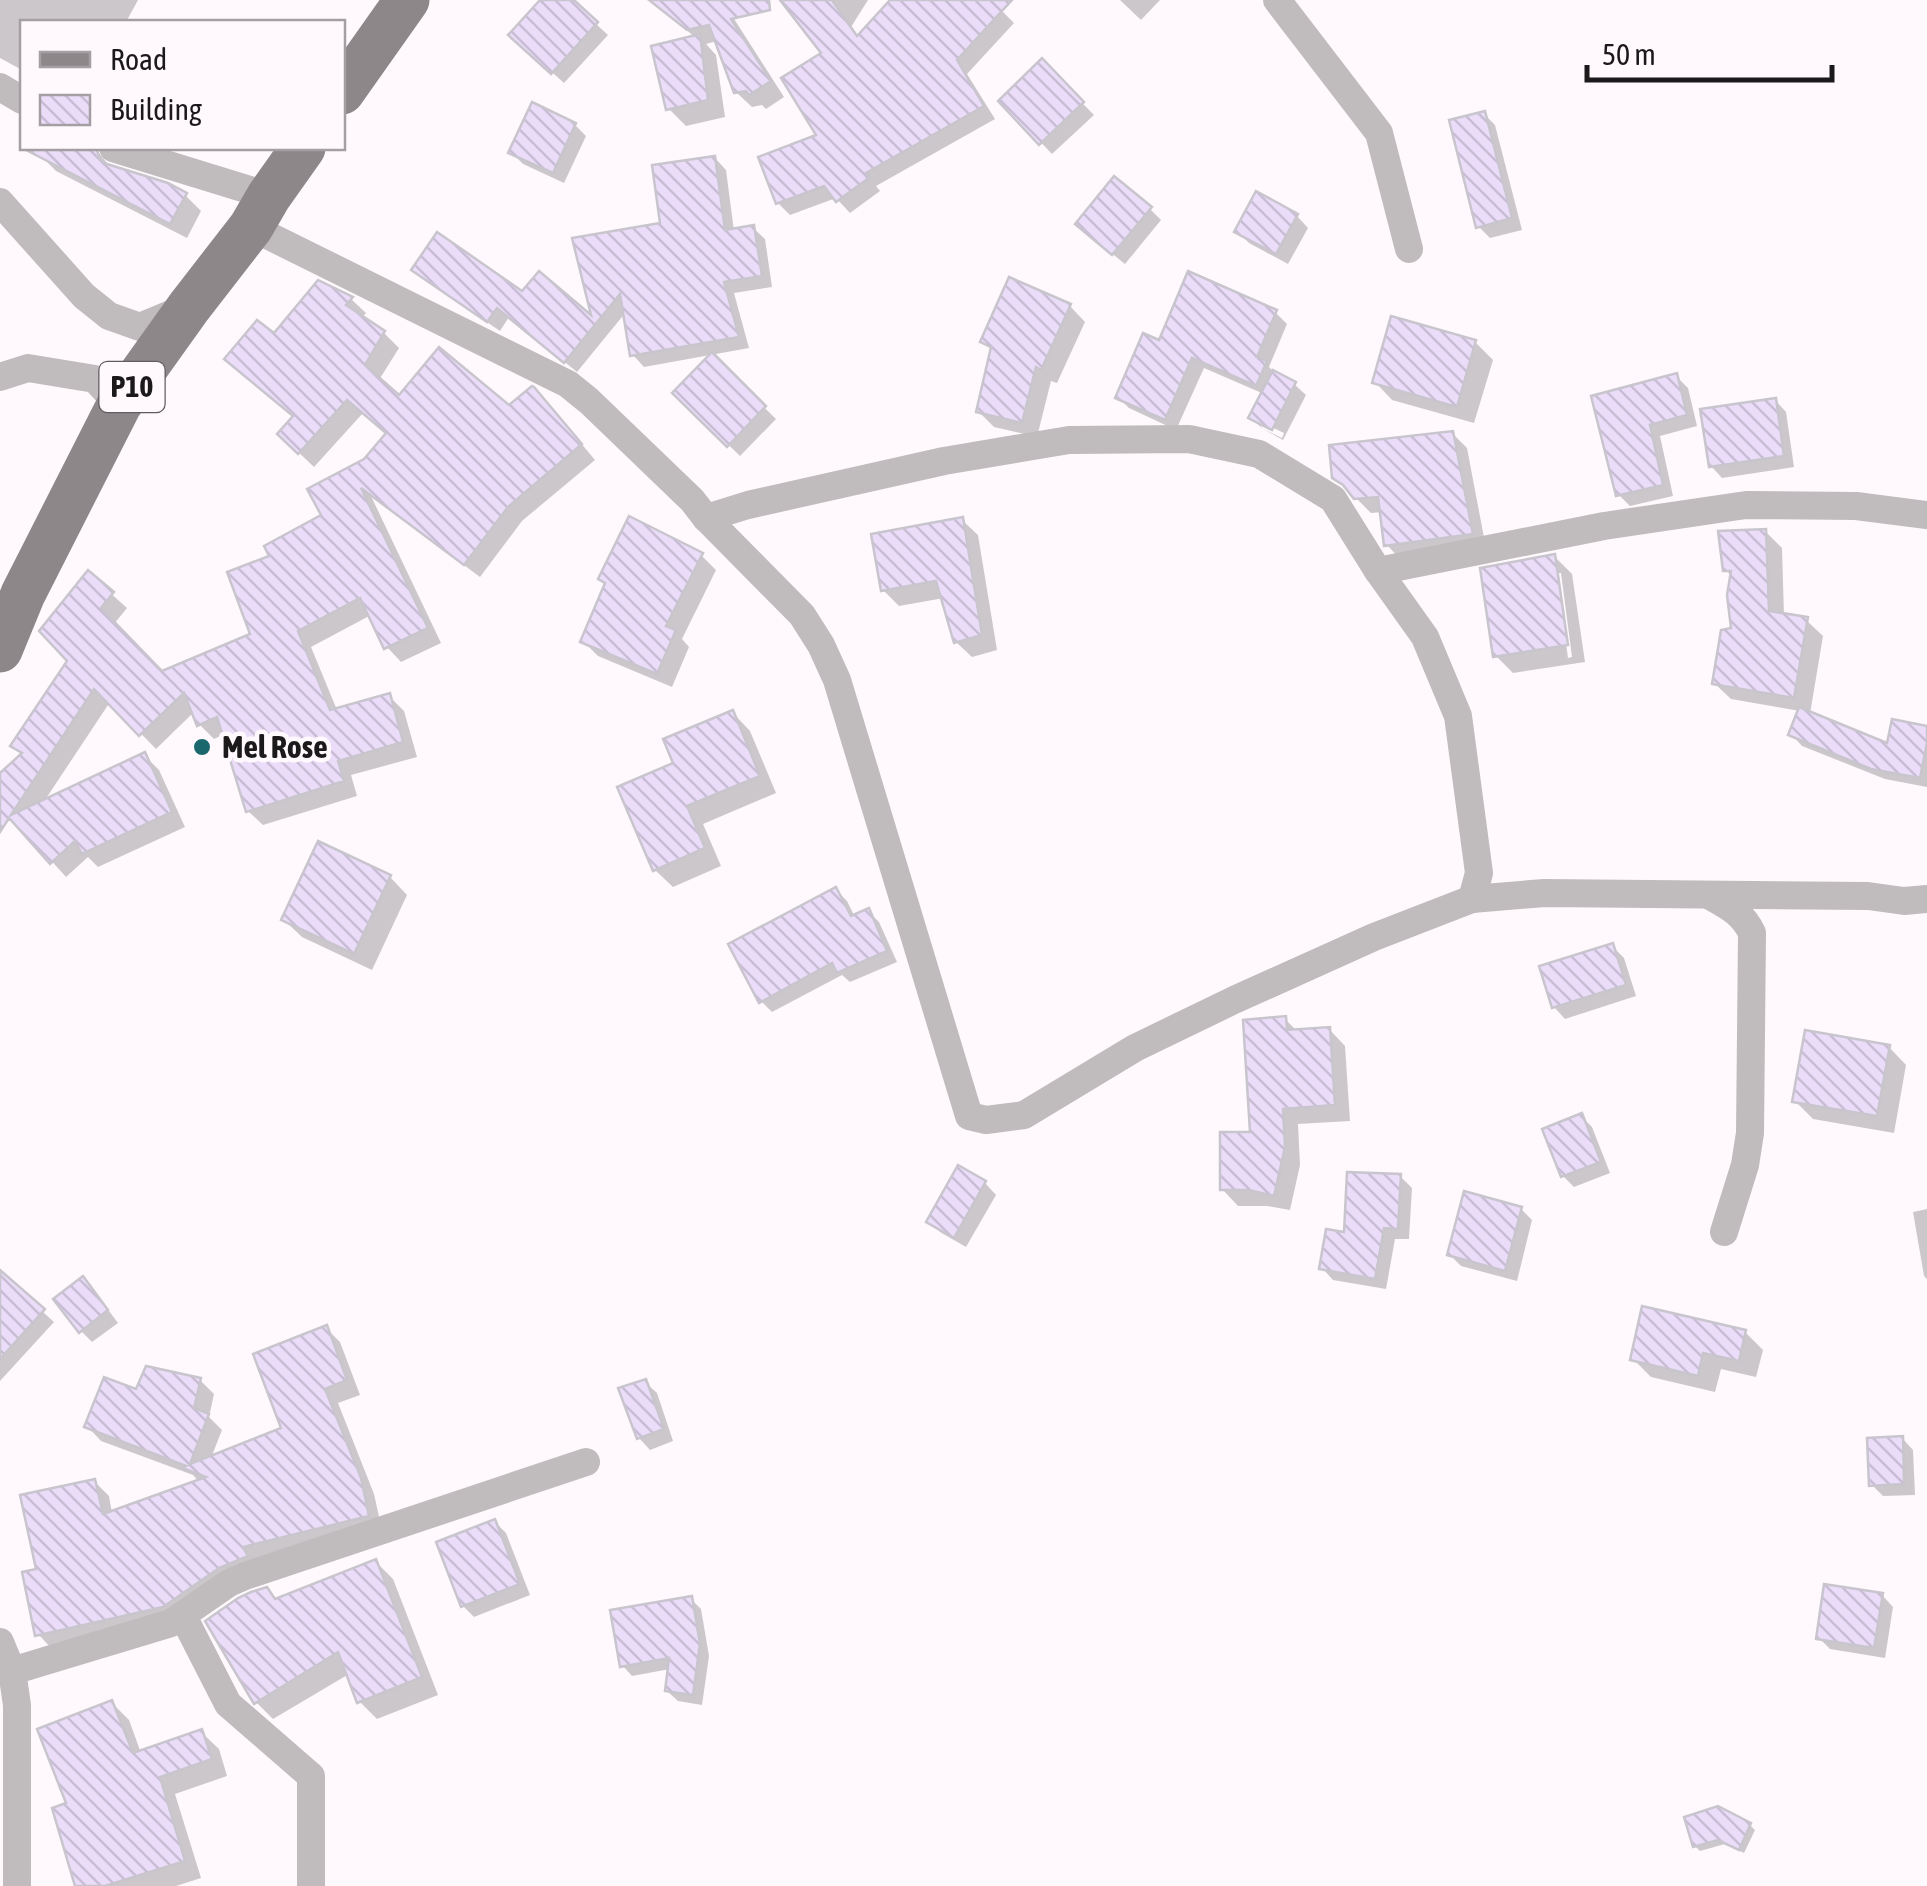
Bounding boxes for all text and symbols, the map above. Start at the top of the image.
legend [20,20,345,150]
scale bar [1587,20,1832,82]
text: 50 m [1602,37,1656,71]
text: Road [110,42,167,76]
text: Building [110,92,202,126]
road number: P10 [100,362,164,412]
place label: Mel Rose [222,728,328,765]
marker: Mel Rose [191,736,213,758]

